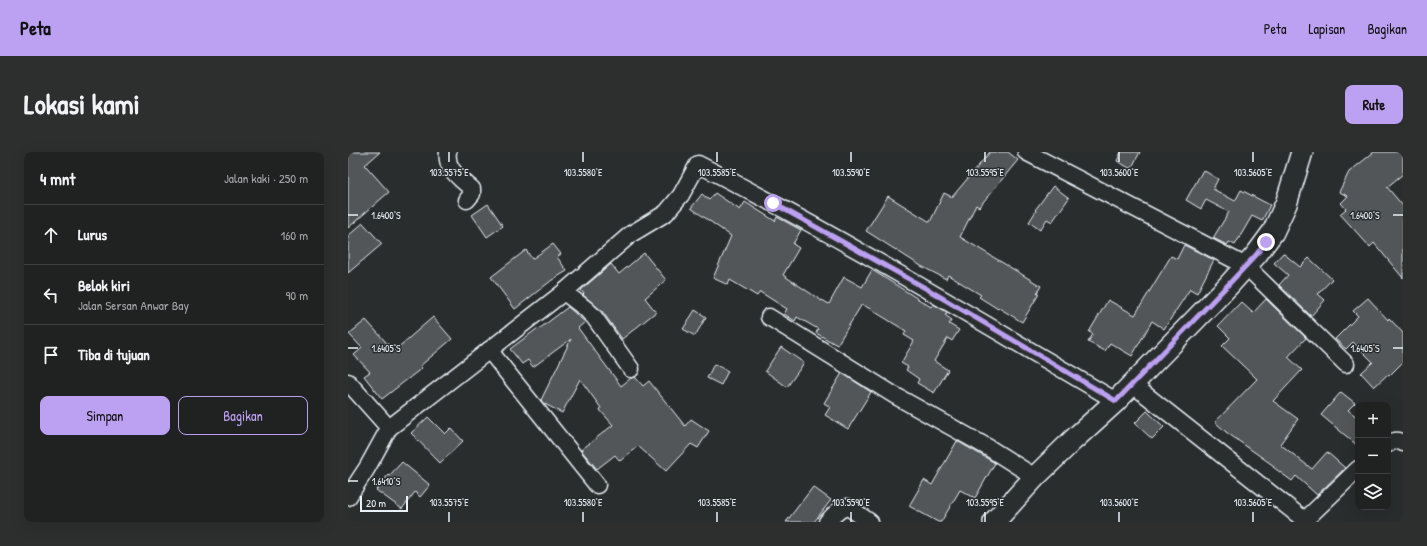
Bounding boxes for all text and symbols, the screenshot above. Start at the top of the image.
text: Peta [20,15,51,41]
text: Peta [1264,19,1286,38]
text: Lapisan [1308,19,1345,38]
text: Bagikan [1367,19,1407,38]
text: Lokasi kami [24,85,140,123]
button: Rute [1345,85,1403,124]
text: 103.5575°E [429,166,469,179]
text: 103.5580°E [564,166,603,179]
text: 103.5585°E [698,166,737,179]
text: 103.5590°E [832,166,871,179]
text: 103.5595°E [966,166,1004,179]
text: 103.5600°E [1100,166,1139,179]
text: 103.5605°E [1234,166,1273,179]
text: 4 mnt [40,167,75,190]
text: Jalan kaki · 250 m [224,169,308,187]
route start [764,194,782,212]
text: 1.6400°S [371,209,401,222]
text: 1.6400°S [1350,209,1380,222]
icon: ahead [40,224,62,246]
text: Lurus [78,224,107,245]
text: 160 m [280,226,308,244]
route end [1257,233,1275,251]
text: Belok kiri [78,275,130,296]
icon: left [40,284,62,306]
text: 90 m [286,286,308,304]
text: Jalan Sersan Anwar Bay [78,296,189,314]
text: 1.6405°S [371,342,401,355]
text: 1.6405°S [1350,342,1380,355]
icon: arrive [40,344,62,366]
text: Tiba di tujuan [78,344,150,365]
button: Simpan [40,396,170,435]
button: Bagikan [178,396,308,435]
map controls [1355,402,1391,510]
button: + [1355,402,1391,438]
button: − [1355,438,1391,474]
button: layers [1355,474,1391,510]
text: 1.6410°S [372,475,401,488]
scale bar [360,494,408,513]
text: 20 m [366,496,386,510]
text: 103.5575°E [429,496,469,509]
text: 103.5580°E [564,496,603,509]
text: 103.5585°E [698,496,737,509]
text: 103.5590°E [832,496,871,509]
text: 103.5595°E [966,496,1004,509]
text: 103.5600°E [1100,496,1139,509]
text: 103.5605°E [1234,496,1273,509]

